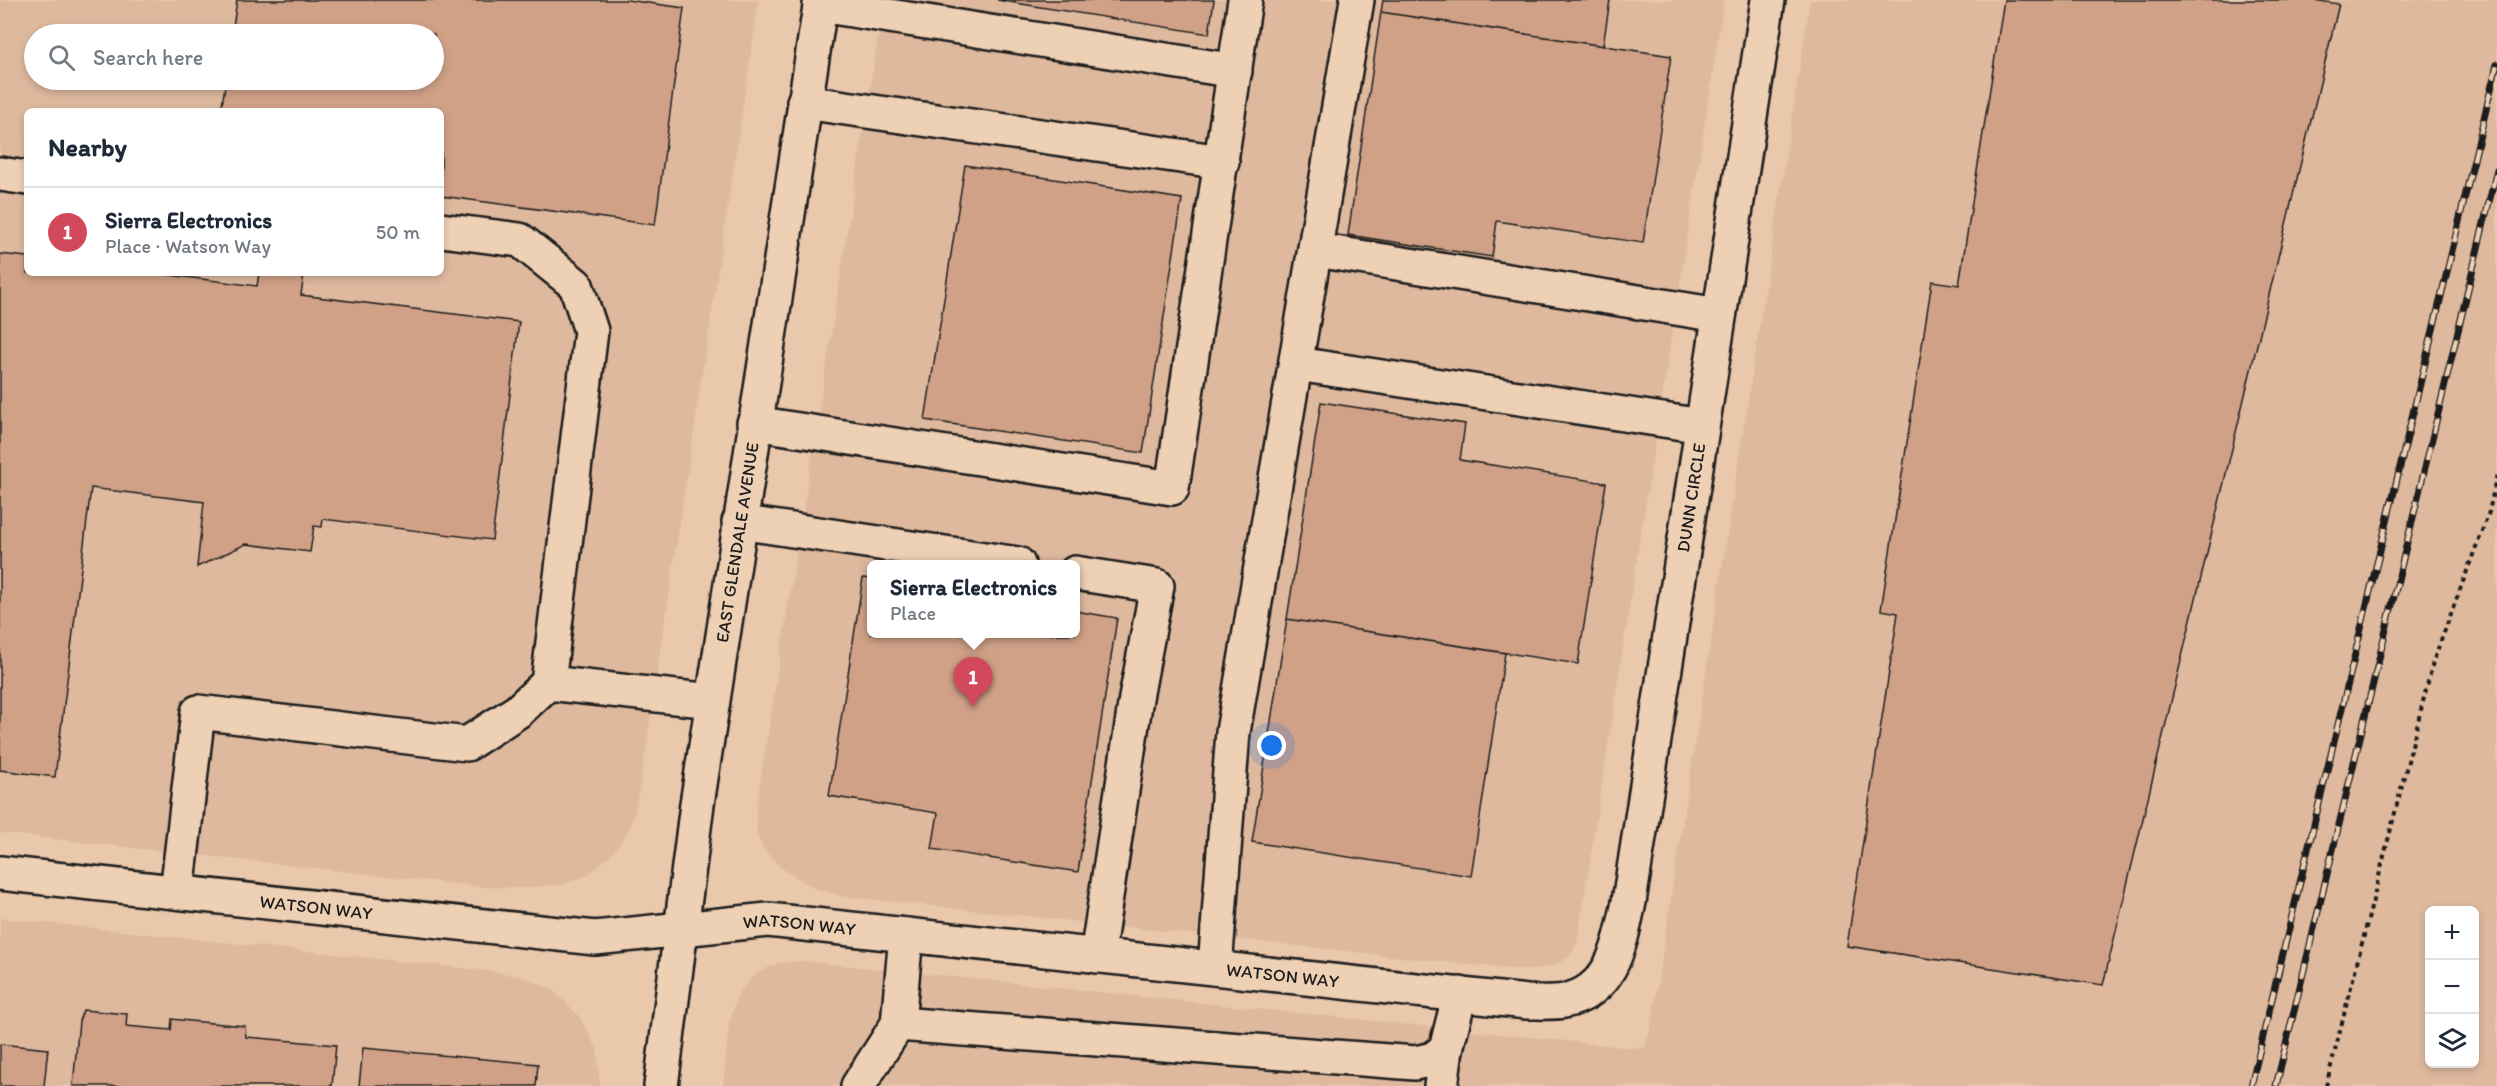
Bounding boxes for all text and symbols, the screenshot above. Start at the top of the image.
search box [24,24,444,90]
icon: search [45,41,78,74]
text: Search here [93,44,203,71]
text: Nearby [48,131,127,163]
text: Sierra Electronics [105,207,272,234]
text: 1 [63,220,72,244]
text: 50 m [376,220,420,244]
text: Place · Watson Way [105,234,271,258]
street label: EAST GLENDALE AVENUE [711,441,764,644]
street label: DUNN CIRCLE [1672,441,1711,554]
popup [867,560,1080,638]
text: Sierra Electronics [890,574,1057,601]
text: Place [890,601,936,625]
pin: 1 [954,658,992,707]
your location [1257,731,1286,760]
street label: WATSON WAY [259,890,374,925]
map controls [2425,906,2479,1068]
button: + [2425,906,2479,960]
street label: WATSON WAY [742,909,858,940]
street label: WATSON WAY [1225,959,1341,993]
button: − [2425,960,2479,1014]
button: layers [2425,1014,2479,1068]

